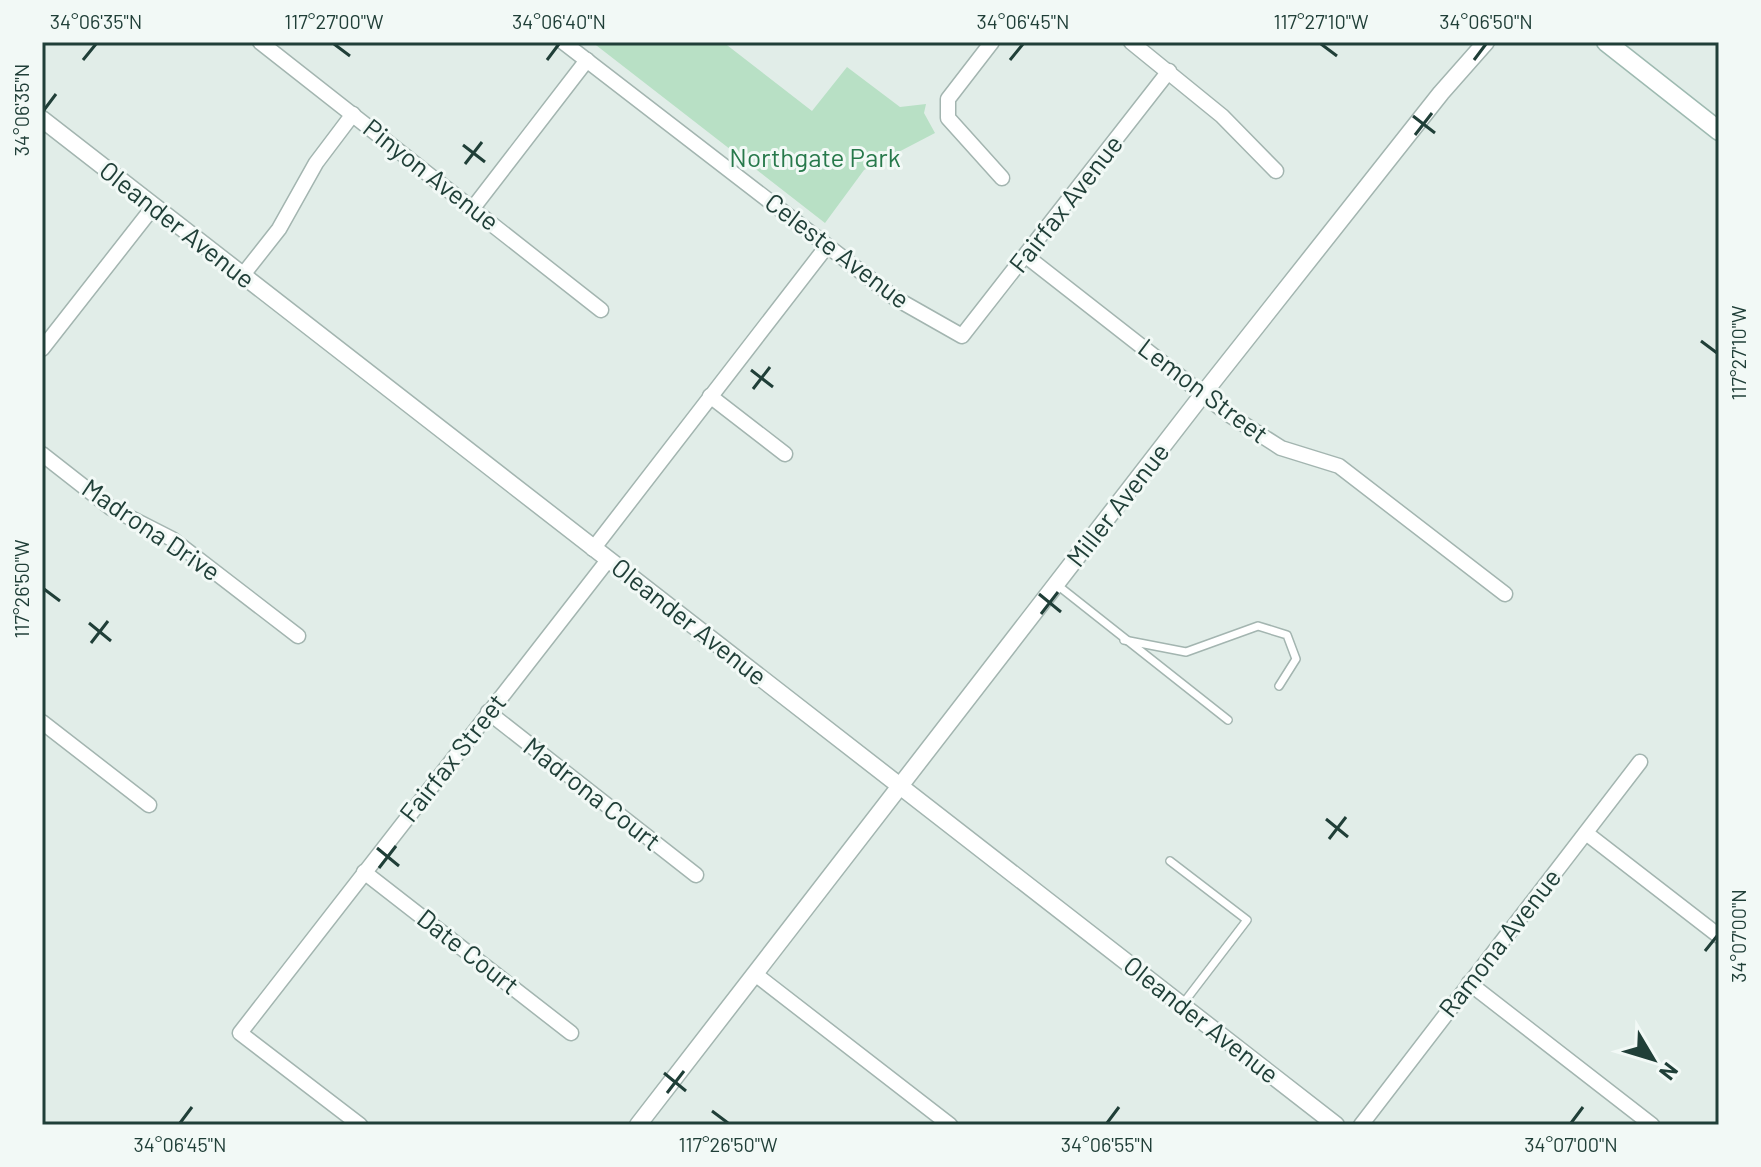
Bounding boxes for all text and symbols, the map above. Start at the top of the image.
text: 34°06'35"N [50,9,142,33]
text: 117°27'00"W [284,9,384,33]
text: 34°06'40"N [512,9,606,33]
text: 34°06'45"N [976,9,1070,33]
text: 117°27'10"W [1273,9,1369,33]
text: 34°06'50"N [1439,9,1533,33]
text: 34°06'35"N [9,64,33,156]
street label: Pinyon Avenue [358,111,506,236]
street label: Fairfax Avenue [1002,128,1128,278]
park label: Northgate Park [729,141,901,172]
street label: Oleander Avenue [94,154,262,294]
street label: Celeste Avenue [760,186,916,314]
text: 117°27'10"W [1726,305,1750,401]
street label: Lemon Street [1133,331,1275,449]
street label: Miller Avenue [1059,436,1175,572]
street label: Madrona Drive [77,471,227,586]
text: 117°26'50"W [9,539,33,639]
street label: Oleander Avenue [606,551,774,691]
street label: Fairfax Street [392,687,512,827]
street label: Madrona Court [518,730,668,856]
street label: Ramona Avenue [1431,862,1566,1022]
text: 34°07'00"N [1726,889,1750,983]
street label: Date Court [412,902,526,1000]
street label: Oleander Avenue [1118,949,1286,1089]
north arrow [1613,1019,1693,1099]
text: N [1655,1058,1684,1086]
text: 34°06'45"N [133,1132,227,1156]
text: 117°26'50"W [678,1132,778,1156]
text: 34°06'55"N [1061,1132,1153,1156]
text: 34°07'00"N [1524,1132,1618,1156]

